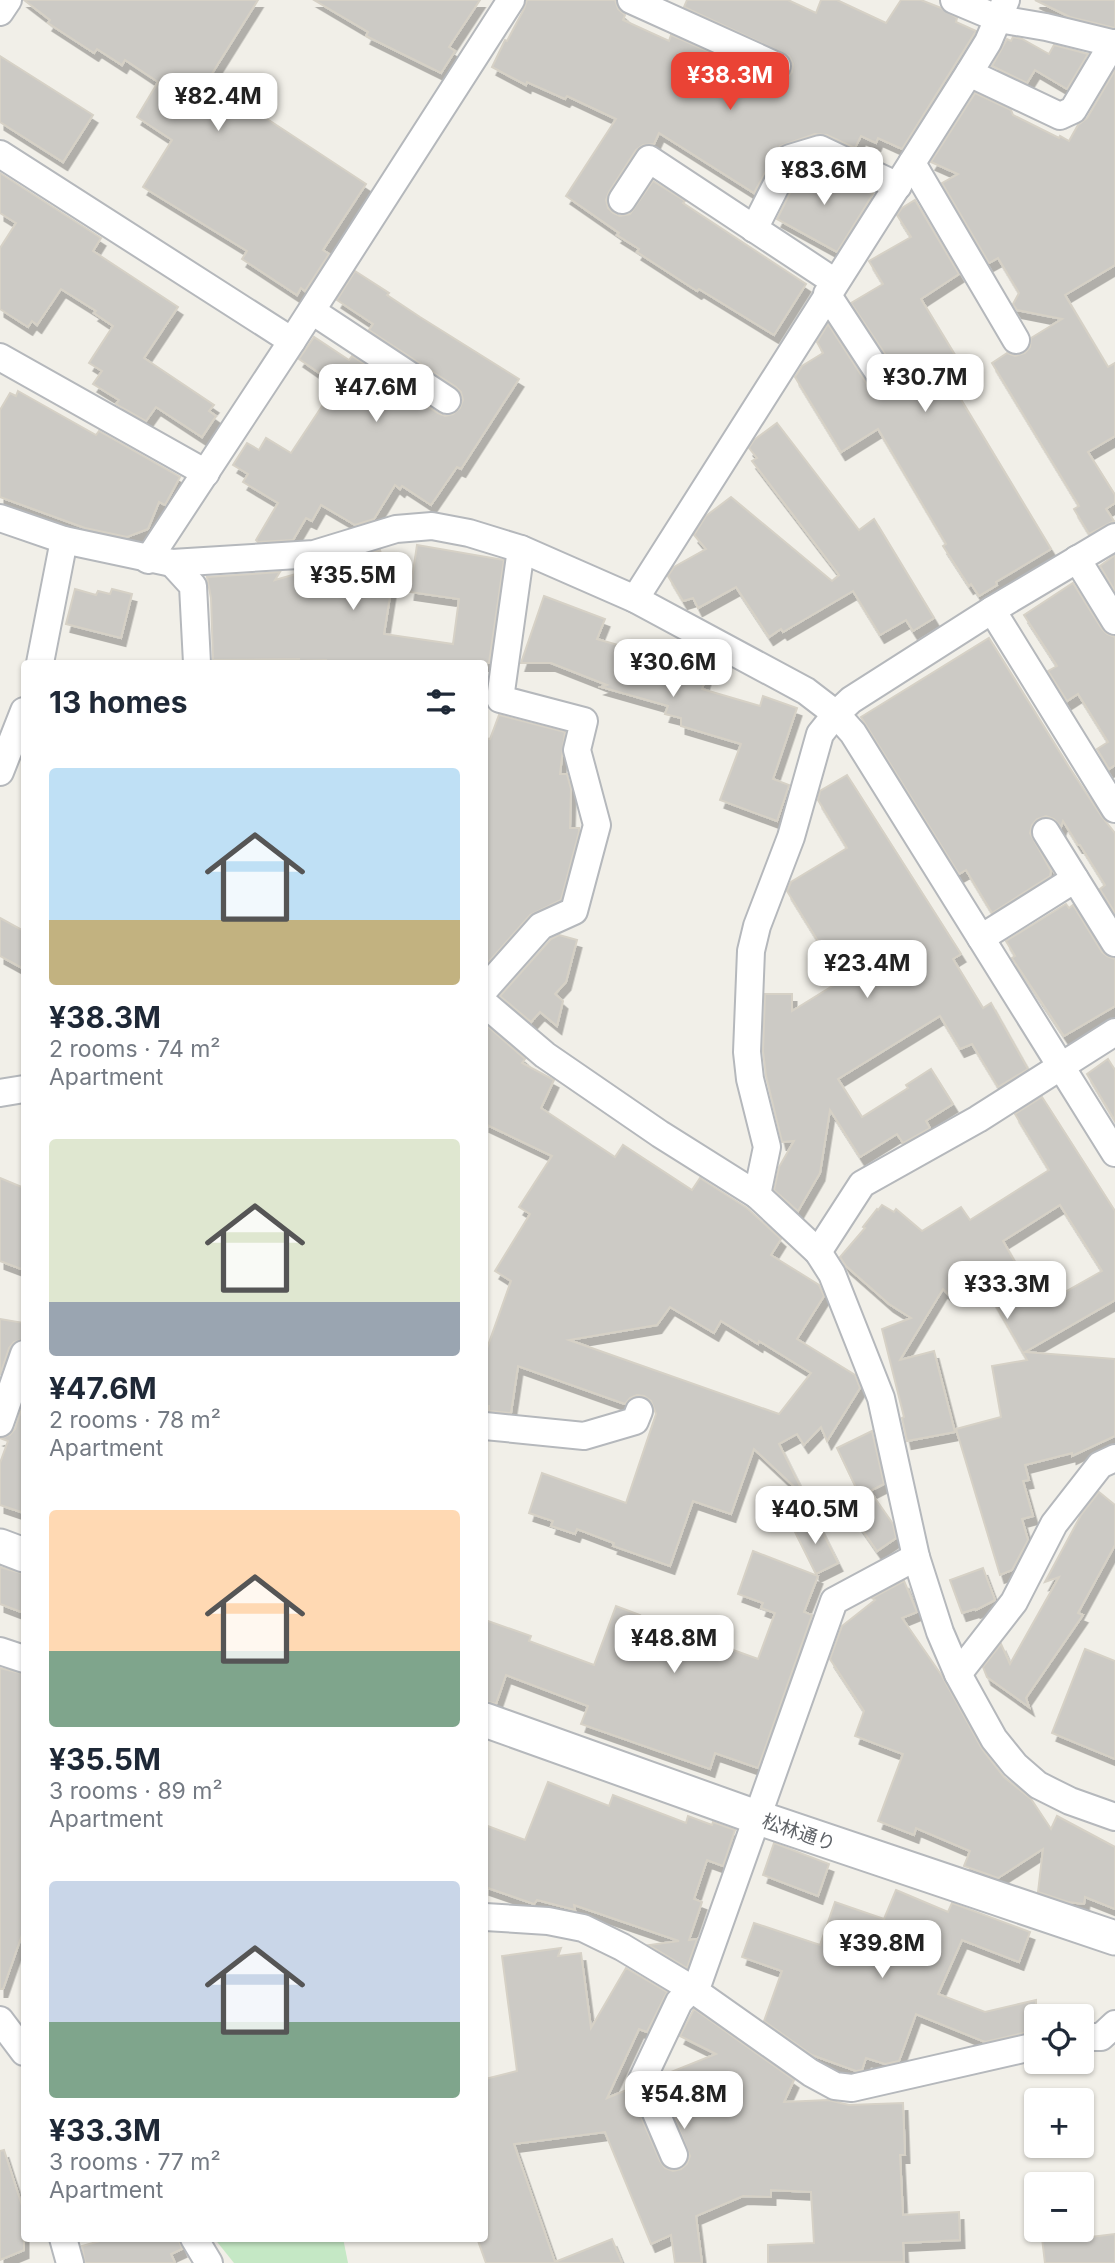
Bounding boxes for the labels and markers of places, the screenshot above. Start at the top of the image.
pin: ¥38.3M [673,52,787,112]
pin: ¥82.4M [161,74,275,133]
pin: ¥83.6M [767,148,881,207]
pin: ¥30.7M [868,354,982,414]
pin: ¥47.6M [319,364,433,424]
pin: ¥35.5M [296,552,410,612]
pin: ¥30.6M [616,640,730,699]
pin: ¥23.4M [810,940,924,1000]
pin: ¥33.3M [950,1262,1064,1321]
pin: ¥40.5M [758,1486,872,1546]
pin: ¥48.8M [617,1616,731,1675]
pin: ¥39.8M [825,1920,939,1980]
pin: ¥54.8M [627,2072,741,2131]

